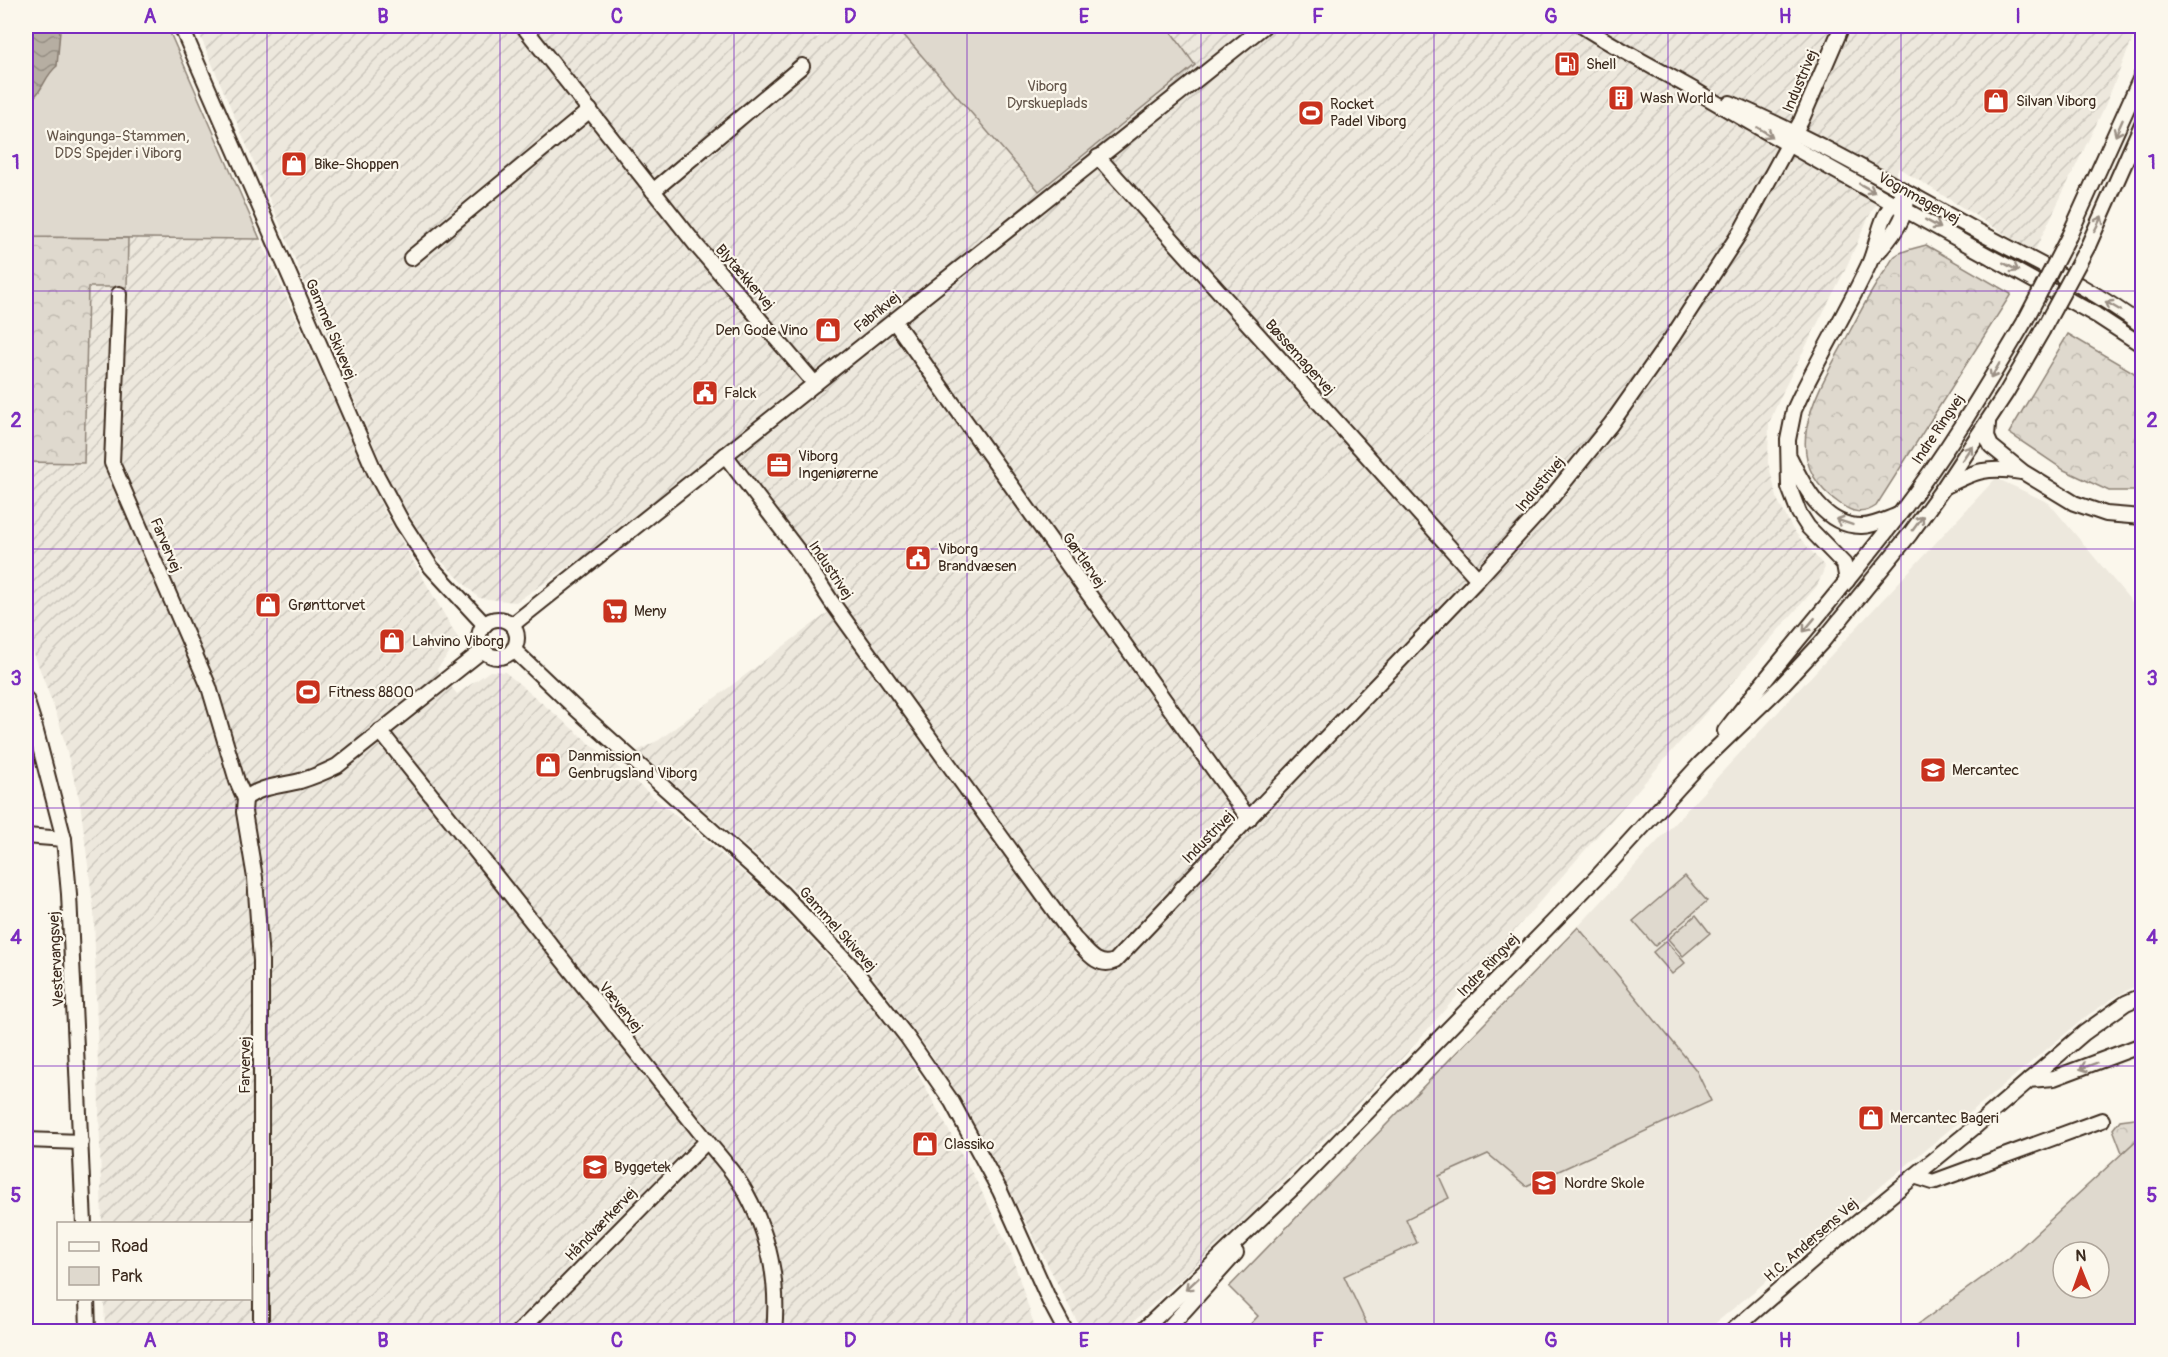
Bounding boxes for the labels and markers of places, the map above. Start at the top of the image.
fuel station icon: Shell [1552,49,1582,79]
place label: Shell [1586,55,1616,74]
building icon: Wash World [1606,83,1636,113]
shop icon: Silvan Viborg [1981,86,2011,116]
place label: Wash World [1640,89,1714,108]
place label: Silvan Viborg [2016,92,2096,111]
place label: Rocket Padel Viborg [1330,95,1406,131]
sports icon: Rocket Padel Viborg [1296,98,1326,128]
shop icon: Bike-Shoppen [279,149,309,179]
place label: Bike-Shoppen [314,155,399,174]
shop icon: Den Gode Vino [813,315,843,345]
place label: Den Gode Vino [715,321,808,340]
public building icon: Falck [690,378,720,408]
place label: Falck [724,384,757,403]
place label: Viborg Ingeniørerne [798,447,879,483]
office icon: Viborg Ingeniørerne [764,450,794,480]
place label: Viborg Brandvæsen [938,540,1017,576]
public building icon: Viborg Brandvæsen [903,543,933,573]
shop icon: Grønttorvet [253,590,283,620]
place label: Grønttorvet [288,596,366,615]
supermarket icon: Meny [600,596,630,626]
place label: Meny [634,602,667,621]
shop icon: Lahvino Viborg [377,626,407,656]
place label: Lahvino Viborg [412,632,504,651]
sports icon: Fitness 8800 [293,677,323,707]
place label: Fitness 8800 [328,683,414,702]
place label: Danmission Genbrugsland Viborg [568,747,697,783]
shop icon: Danmission Genbrugsland Viborg [533,750,563,780]
school or university icon: Mercantec [1918,755,1948,785]
place label: Mercantec [1952,761,2019,780]
shop icon: Mercantec Bageri [1856,1103,1886,1133]
place label: Mercantec Bageri [1890,1109,1999,1128]
shop icon: Classiko [910,1129,940,1159]
place label: Classiko [944,1135,994,1154]
school or university icon: Byggetek [580,1152,610,1182]
place label: Byggetek [614,1158,672,1177]
school or university icon: Nordre Skole [1529,1168,1559,1198]
place label: Nordre Skole [1564,1174,1645,1193]

